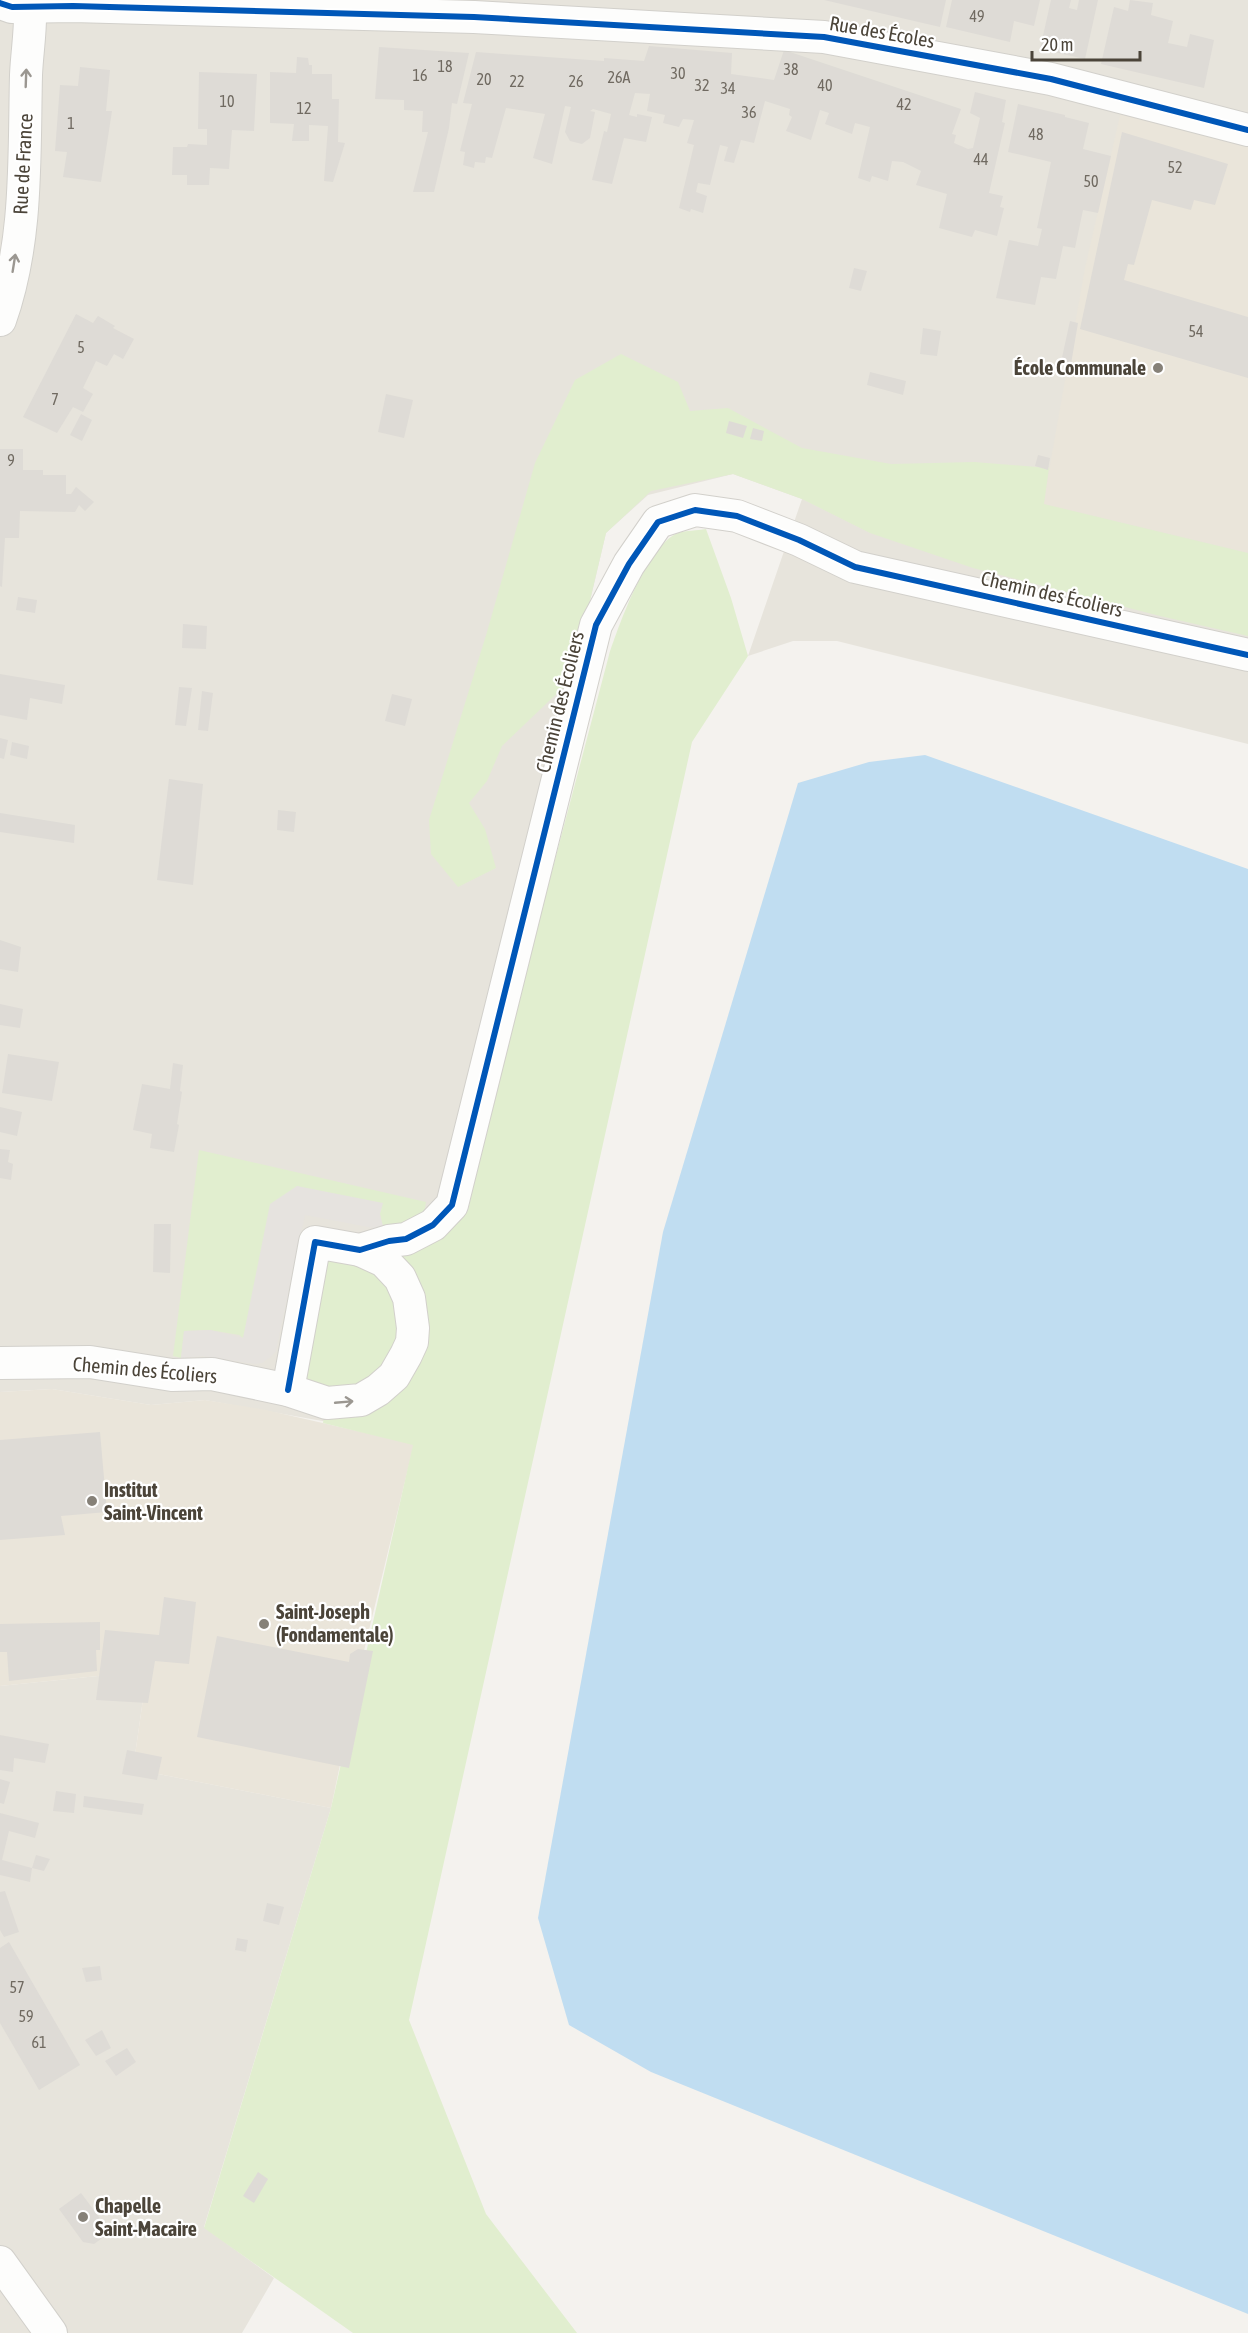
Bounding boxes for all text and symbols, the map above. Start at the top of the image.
house number: 49 [969,7,985,25]
street label: Rue des Écoles [828,11,936,52]
scale bar [1032,24,1140,62]
text: 20 m [1041,34,1073,55]
house number: 18 [437,57,453,75]
house number: 38 [783,60,799,78]
house number: 30 [670,64,686,82]
house number: 16 [412,66,428,84]
one-way arrow [21,68,32,88]
house number: 26A [608,68,631,86]
house number: 20 [476,70,492,88]
house number: 22 [509,72,525,90]
house number: 26 [568,72,584,90]
house number: 32 [694,76,710,94]
house number: 40 [817,76,833,94]
house number: 34 [720,79,736,97]
house number: 10 [219,92,235,110]
house number: 42 [896,95,912,113]
house number: 12 [296,99,312,117]
house number: 36 [741,103,757,121]
street label: Rue de France [8,113,37,215]
house number: 1 [67,114,75,132]
house number: 48 [1028,125,1044,143]
house number: 44 [973,150,989,168]
house number: 52 [1167,158,1183,176]
house number: 50 [1083,172,1099,190]
one-way arrow [8,254,19,274]
house number: 54 [1188,322,1204,340]
house number: 5 [77,338,85,356]
place label: École Communale [1014,356,1146,379]
marker: École Communale [1151,361,1165,375]
house number: 7 [51,390,59,408]
house number: 9 [7,451,15,469]
street label: Chemin des Écoliers [979,566,1125,621]
street label: Chemin des Écoliers [531,629,588,775]
street label: Chemin des Écoliers [72,1352,218,1387]
one-way arrow [334,1396,354,1407]
place label: Institut Saint-Vincent [104,1478,203,1524]
marker: Institut Saint-Vincent [85,1494,99,1508]
place label: Saint-Joseph (Fondamentale) [276,1600,394,1646]
marker: Saint-Joseph (Fondamentale) [257,1617,271,1631]
house number: 57 [9,1978,25,1996]
house number: 59 [18,2007,34,2025]
house number: 61 [31,2033,47,2051]
place label: Chapelle Saint-Macaire [95,2194,197,2240]
marker: Chapelle Saint-Macaire [76,2210,90,2224]

